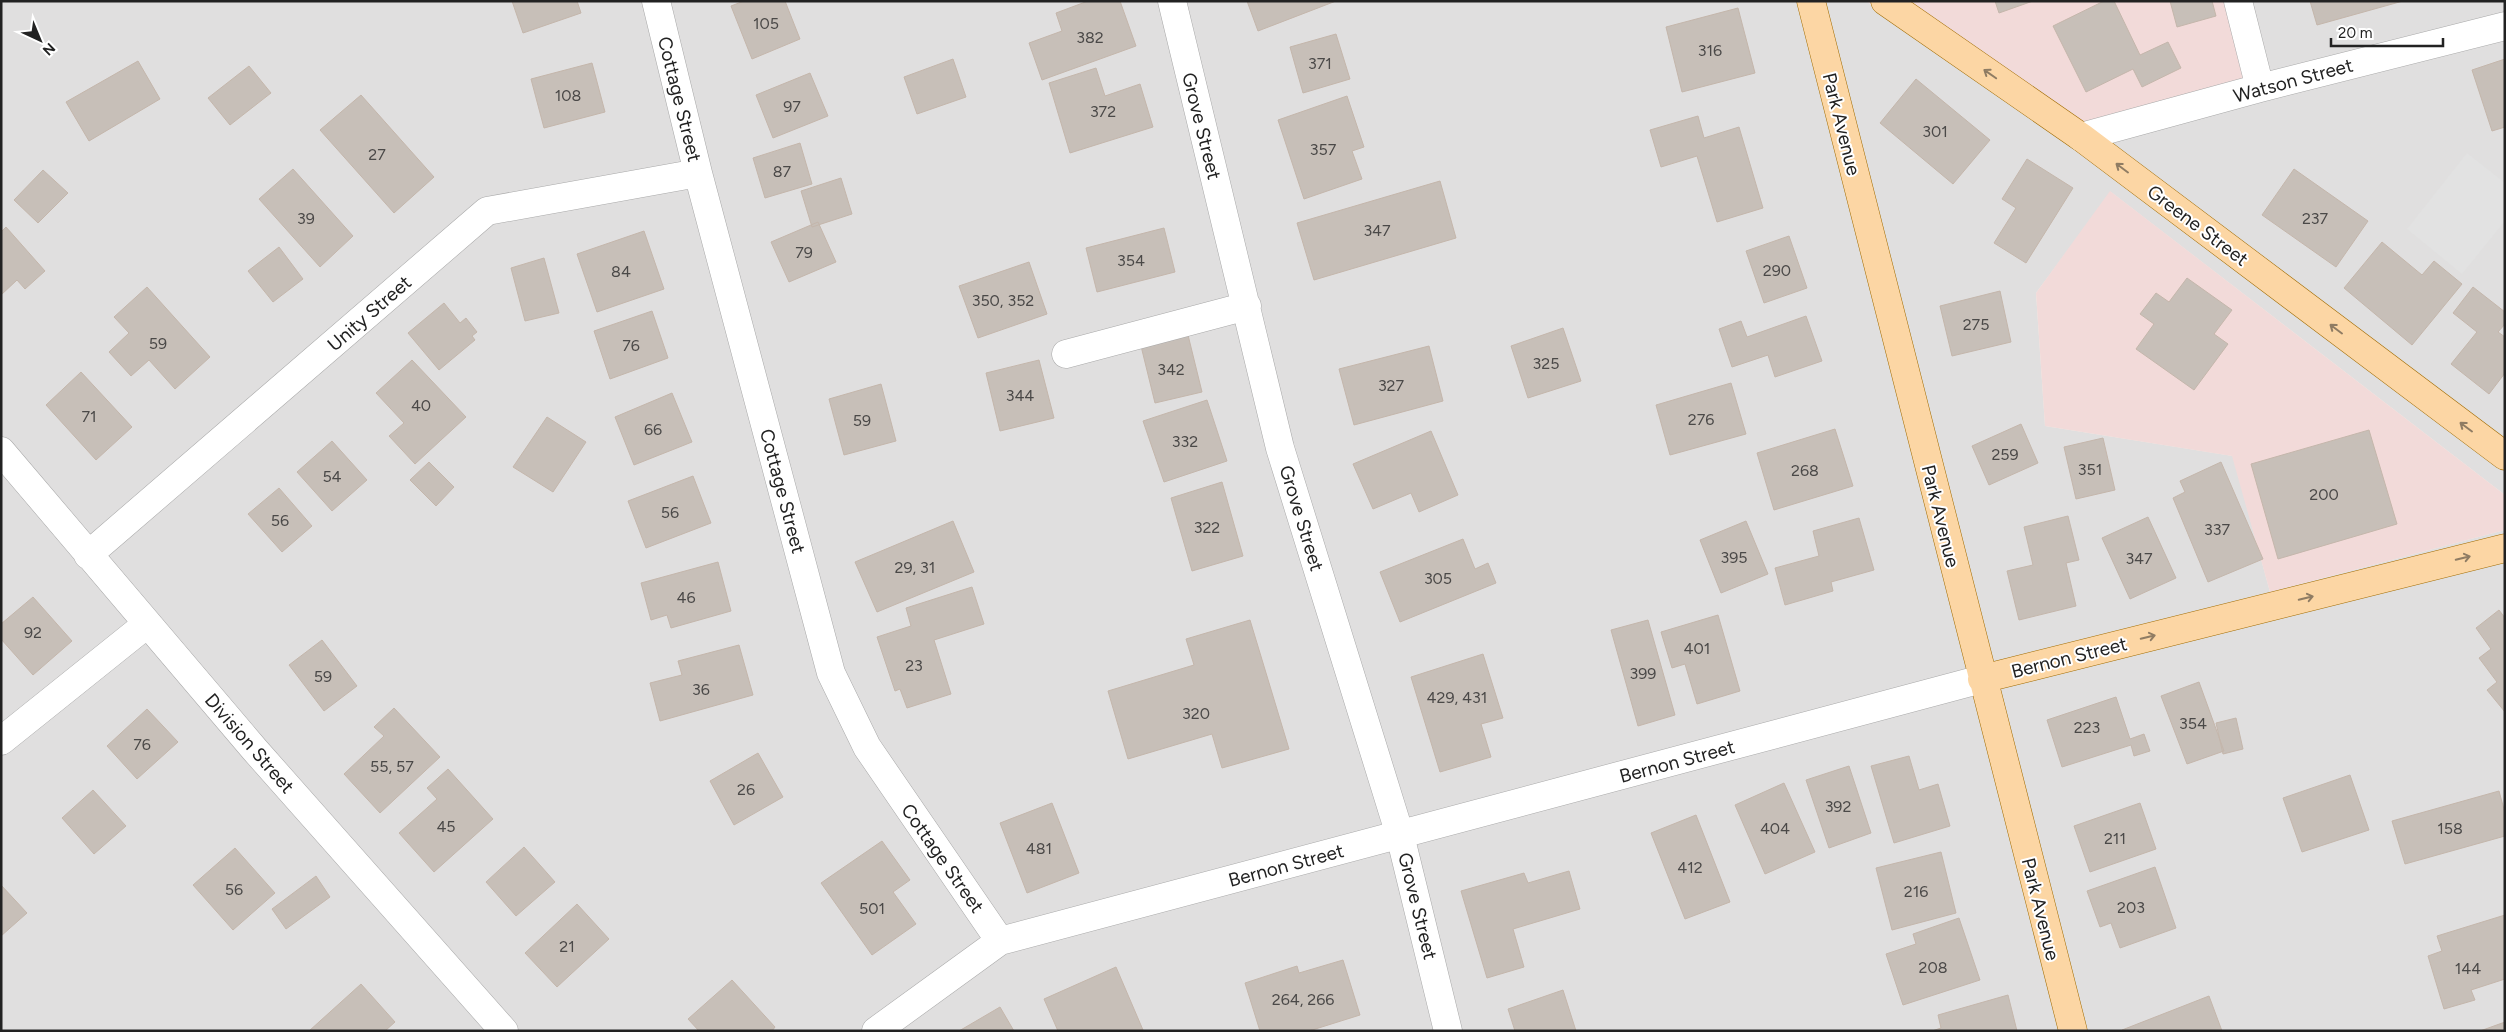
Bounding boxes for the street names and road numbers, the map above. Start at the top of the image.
street label: Cottage Street [653,34,706,164]
street label: Watson Street [2231,53,2355,107]
street label: Grove Street [1177,70,1226,182]
street label: Park Avenue [1818,70,1865,178]
street label: Greene Street [2143,180,2253,271]
street label: Unity Street [323,271,416,356]
street label: Cottage Street [755,426,810,556]
street label: Grove Street [1275,462,1329,574]
street label: Park Avenue [1917,462,1964,570]
street label: Bernon Street [2009,632,2129,683]
street label: Division Street [200,689,299,798]
street label: Bernon Street [1617,735,1737,788]
street label: Cottage Street [896,799,989,917]
street label: Bernon Street [1226,839,1346,892]
street label: Grove Street [1393,850,1442,962]
street label: Park Avenue [2017,855,2064,963]

